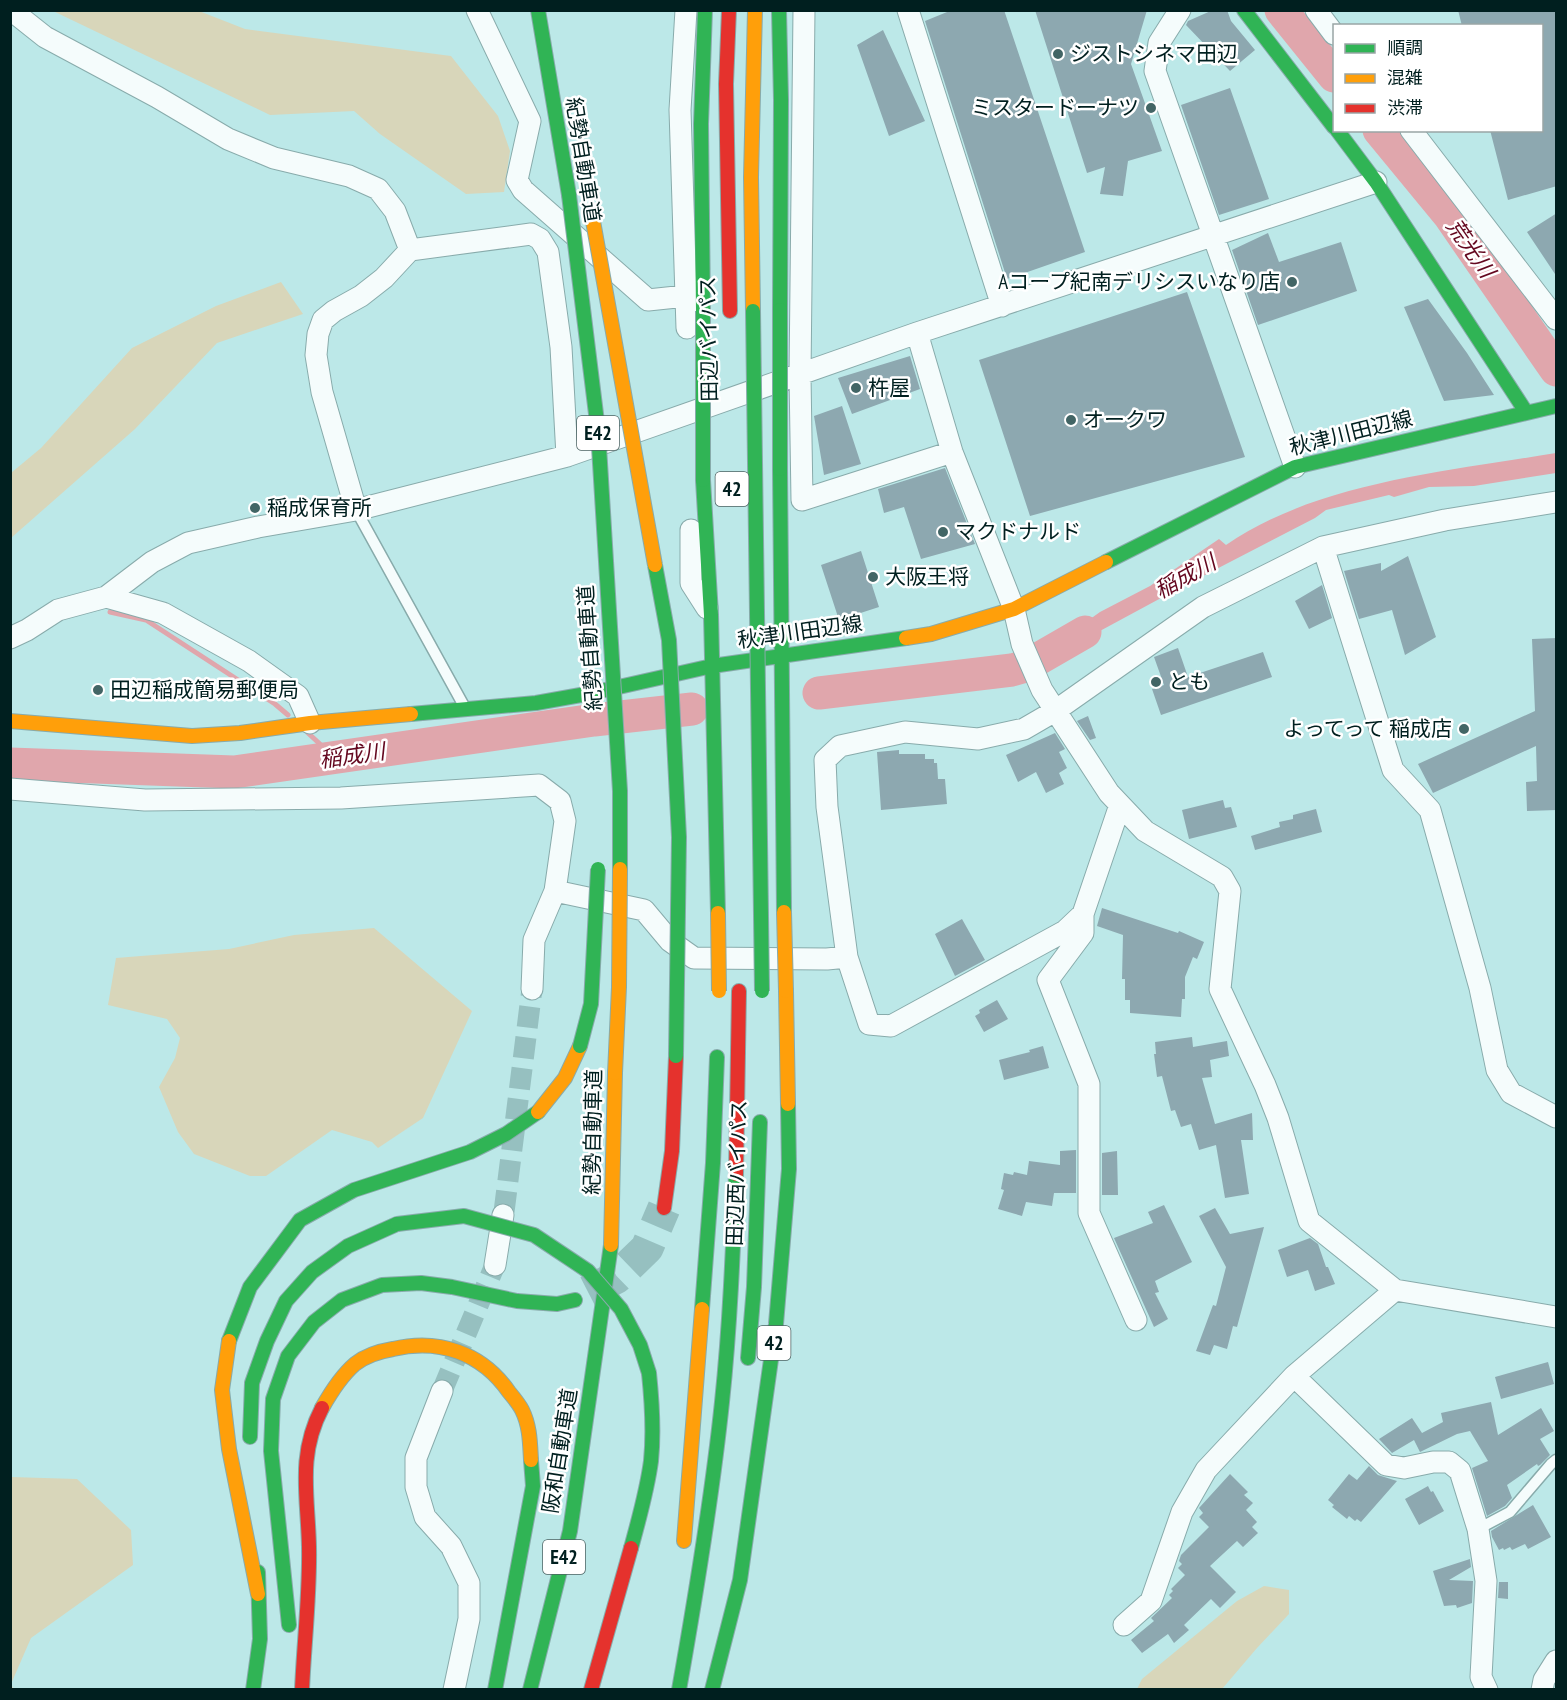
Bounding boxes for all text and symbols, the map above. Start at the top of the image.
legend [1333,24,1543,132]
text: 順調 [1387,36,1423,59]
place label: ジストシネマ田辺 [1070,40,1238,67]
marker: ジストシネマ田辺 [1051,47,1065,61]
text: 混雑 [1387,66,1423,89]
place label: ミスタードーナツ [971,94,1139,121]
street label: 紀勢自動車道 [560,96,607,224]
text: 渋滞 [1387,96,1423,119]
marker: ミスタードーナツ [1144,101,1158,115]
water label: 荒光川 [1441,213,1503,285]
place label: Aコープ紀南デリシスいなり店 [998,268,1280,295]
marker: Aコープ紀南デリシスいなり店 [1285,275,1299,289]
street label: 田辺バイパス [694,276,723,402]
place label: 杵屋 [868,374,910,401]
marker: 杵屋 [849,381,863,395]
street label: 秋津川田辺線 [1286,404,1415,461]
place label: オークワ [1083,406,1167,433]
marker: オークワ [1064,413,1078,427]
road number: E42 [577,416,619,450]
road number: 42 [716,472,748,506]
place label: 稲成保育所 [267,494,372,521]
marker: 稲成保育所 [248,501,262,515]
place label: マクドナルド [955,518,1081,545]
marker: マクドナルド [936,525,950,539]
water label: 稲成川 [1149,547,1222,604]
place label: 大阪王将 [885,563,969,590]
marker: 大阪王将 [866,570,880,584]
street label: 紀勢自動車道 [572,584,607,712]
street label: 秋津川田辺線 [736,609,864,654]
place label: とも [1168,668,1210,695]
marker: とも [1149,675,1163,689]
place label: 田辺稲成簡易郵便局 [110,676,299,703]
marker: 田辺稲成簡易郵便局 [91,683,105,697]
place label: よってって 稲成店 [1284,715,1452,742]
marker: よってって 稲成店 [1457,722,1471,736]
water label: 稲成川 [317,736,389,773]
street label: 紀勢自動車道 [578,1069,607,1195]
street label: 田辺西バイパス [720,1099,753,1247]
road number: 42 [758,1326,790,1360]
street label: 阪和自動車道 [536,1387,583,1515]
road number: E42 [543,1540,585,1574]

